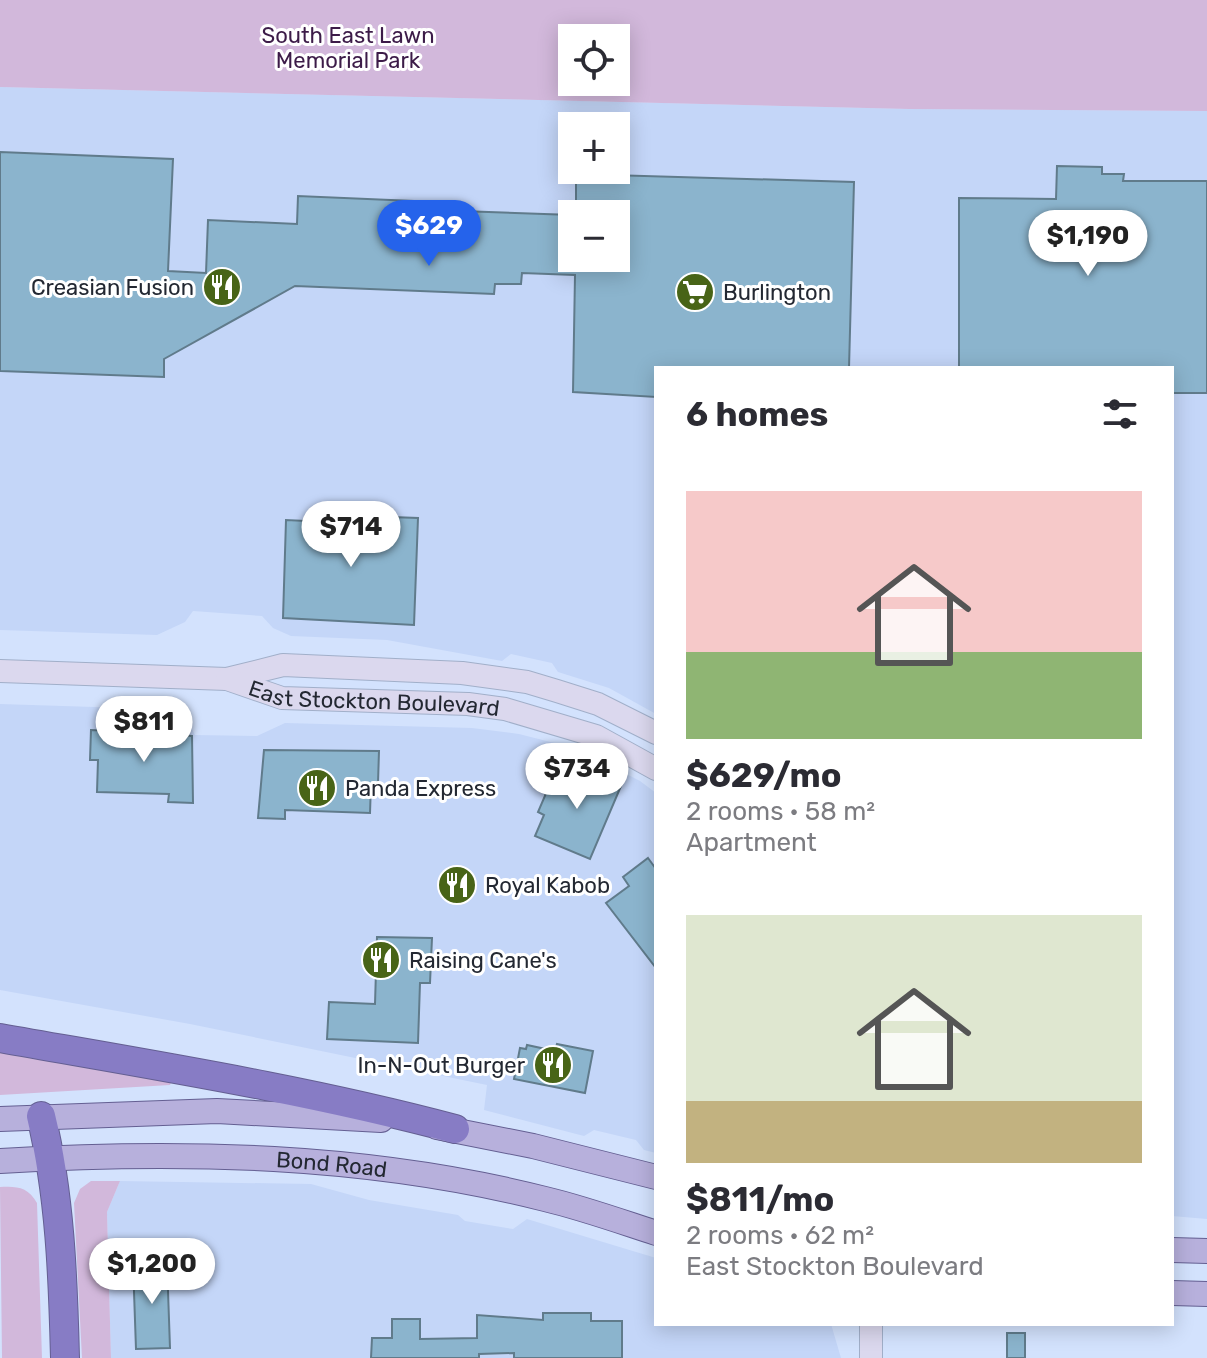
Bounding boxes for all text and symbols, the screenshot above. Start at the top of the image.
park label: South East Lawn Memorial Park [261,22,435,74]
map controls [558,24,630,272]
button: locate [558,24,630,96]
button: + [558,112,630,184]
pin: $629 [382,200,476,268]
button: − [558,200,630,272]
text: $629 [395,210,463,241]
pin: $1,190 [1023,210,1153,278]
text: $1,190 [1046,220,1130,251]
restaurant icon: Creasian Fusion [201,266,243,308]
supermarket icon: Burlington [674,271,716,313]
place label: Creasian Fusion [31,274,194,301]
place label: Burlington [723,279,831,306]
icon: filters [1098,392,1142,436]
text: 6 homes [686,394,828,435]
pin: $714 [304,501,398,569]
text: $714 [320,511,382,542]
icon: home [842,543,986,687]
street label: East Stockton Boulevard [245,674,501,722]
pin: $811 [97,696,191,764]
text: $811 [114,706,174,737]
pin: $734 [530,743,624,811]
text: $734 [543,753,611,784]
text: $629/mo [686,755,841,796]
restaurant icon: Panda Express [296,767,338,809]
place label: Panda Express [345,775,496,802]
text: 2 rooms · 58 m² [686,796,875,827]
text: Apartment [686,827,817,858]
restaurant icon: Royal Kabob [436,864,478,906]
place label: Royal Kabob [485,872,610,899]
restaurant icon: Raising Cane's [360,939,402,981]
place label: Raising Cane's [409,947,557,974]
icon: home [842,967,986,1111]
restaurant icon: In-N-Out Burger [532,1044,574,1086]
place label: In-N-Out Burger [357,1052,526,1079]
street label: Bond Road [275,1146,389,1183]
text: $811/mo [686,1179,834,1220]
text: 2 rooms · 62 m² [686,1220,874,1251]
pin: $1,200 [87,1238,217,1306]
text: $1,200 [107,1248,197,1279]
text: East Stockton Boulevard [686,1251,984,1282]

